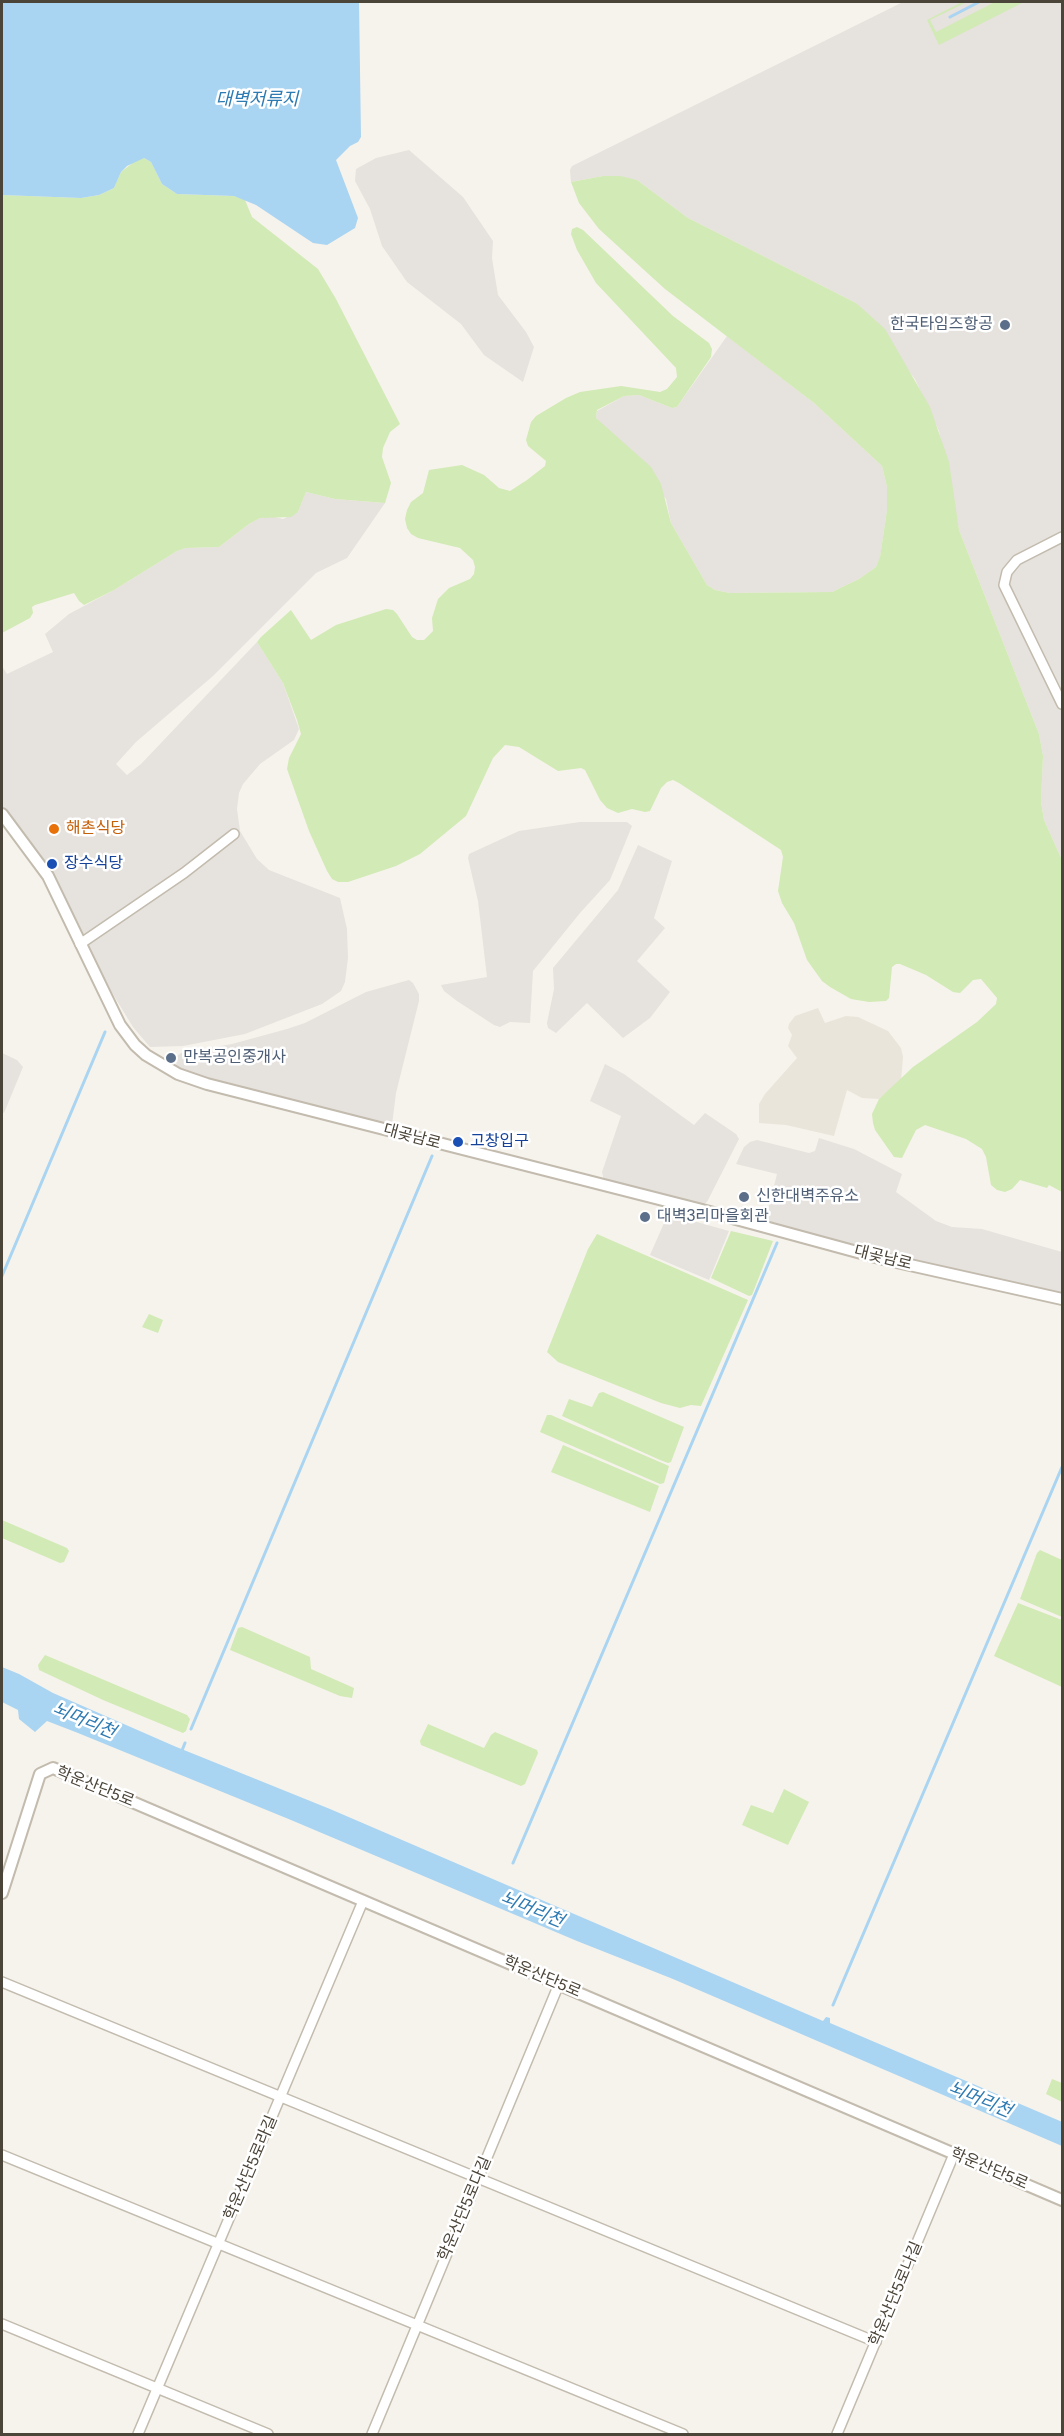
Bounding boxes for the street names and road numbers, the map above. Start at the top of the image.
street label: 대곶남로 [381,1120,443,1154]
street label: 대곶남로 [852,1242,914,1274]
street label: 학운산단5로 [53,1763,137,1811]
street label: 학운산단5로 [500,1952,584,2002]
street label: 학운산단5로라길 [220,2113,282,2223]
street label: 학운산단5로 [947,2144,1031,2194]
street label: 학운산단5로다길 [434,2154,496,2264]
street label: 학운산단5로나길 [865,2239,927,2349]

